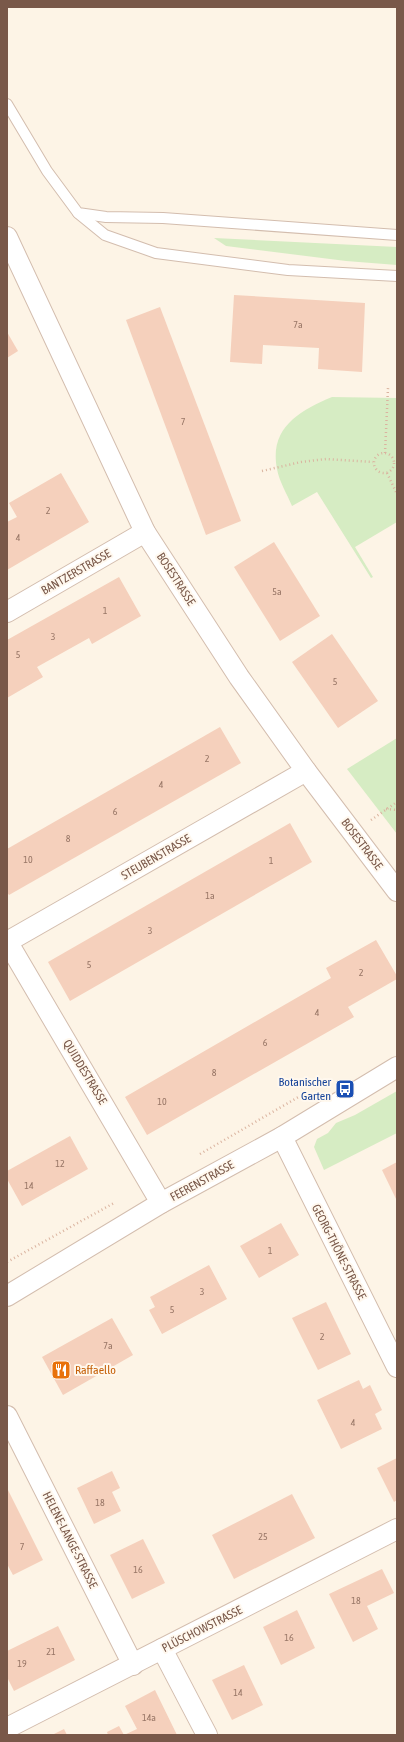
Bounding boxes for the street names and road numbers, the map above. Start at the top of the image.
street label: BANTZERSTRASSE [39,546,113,598]
street label: BOSESTRASSE [154,550,198,608]
street label: BOSESTRASSE [338,816,386,872]
street label: STEUBENSTRASSE [119,831,193,883]
street label: QUIDDESTRASSE [60,1037,110,1107]
street label: FEERENSTRASSE [168,1158,236,1204]
street label: GEORG-THÖNE-STRASSE [309,1202,369,1302]
street label: HELENE-LANGE-STRASSE [40,1489,100,1591]
street label: PLÜSCHOWSTRASSE [160,1603,244,1655]

